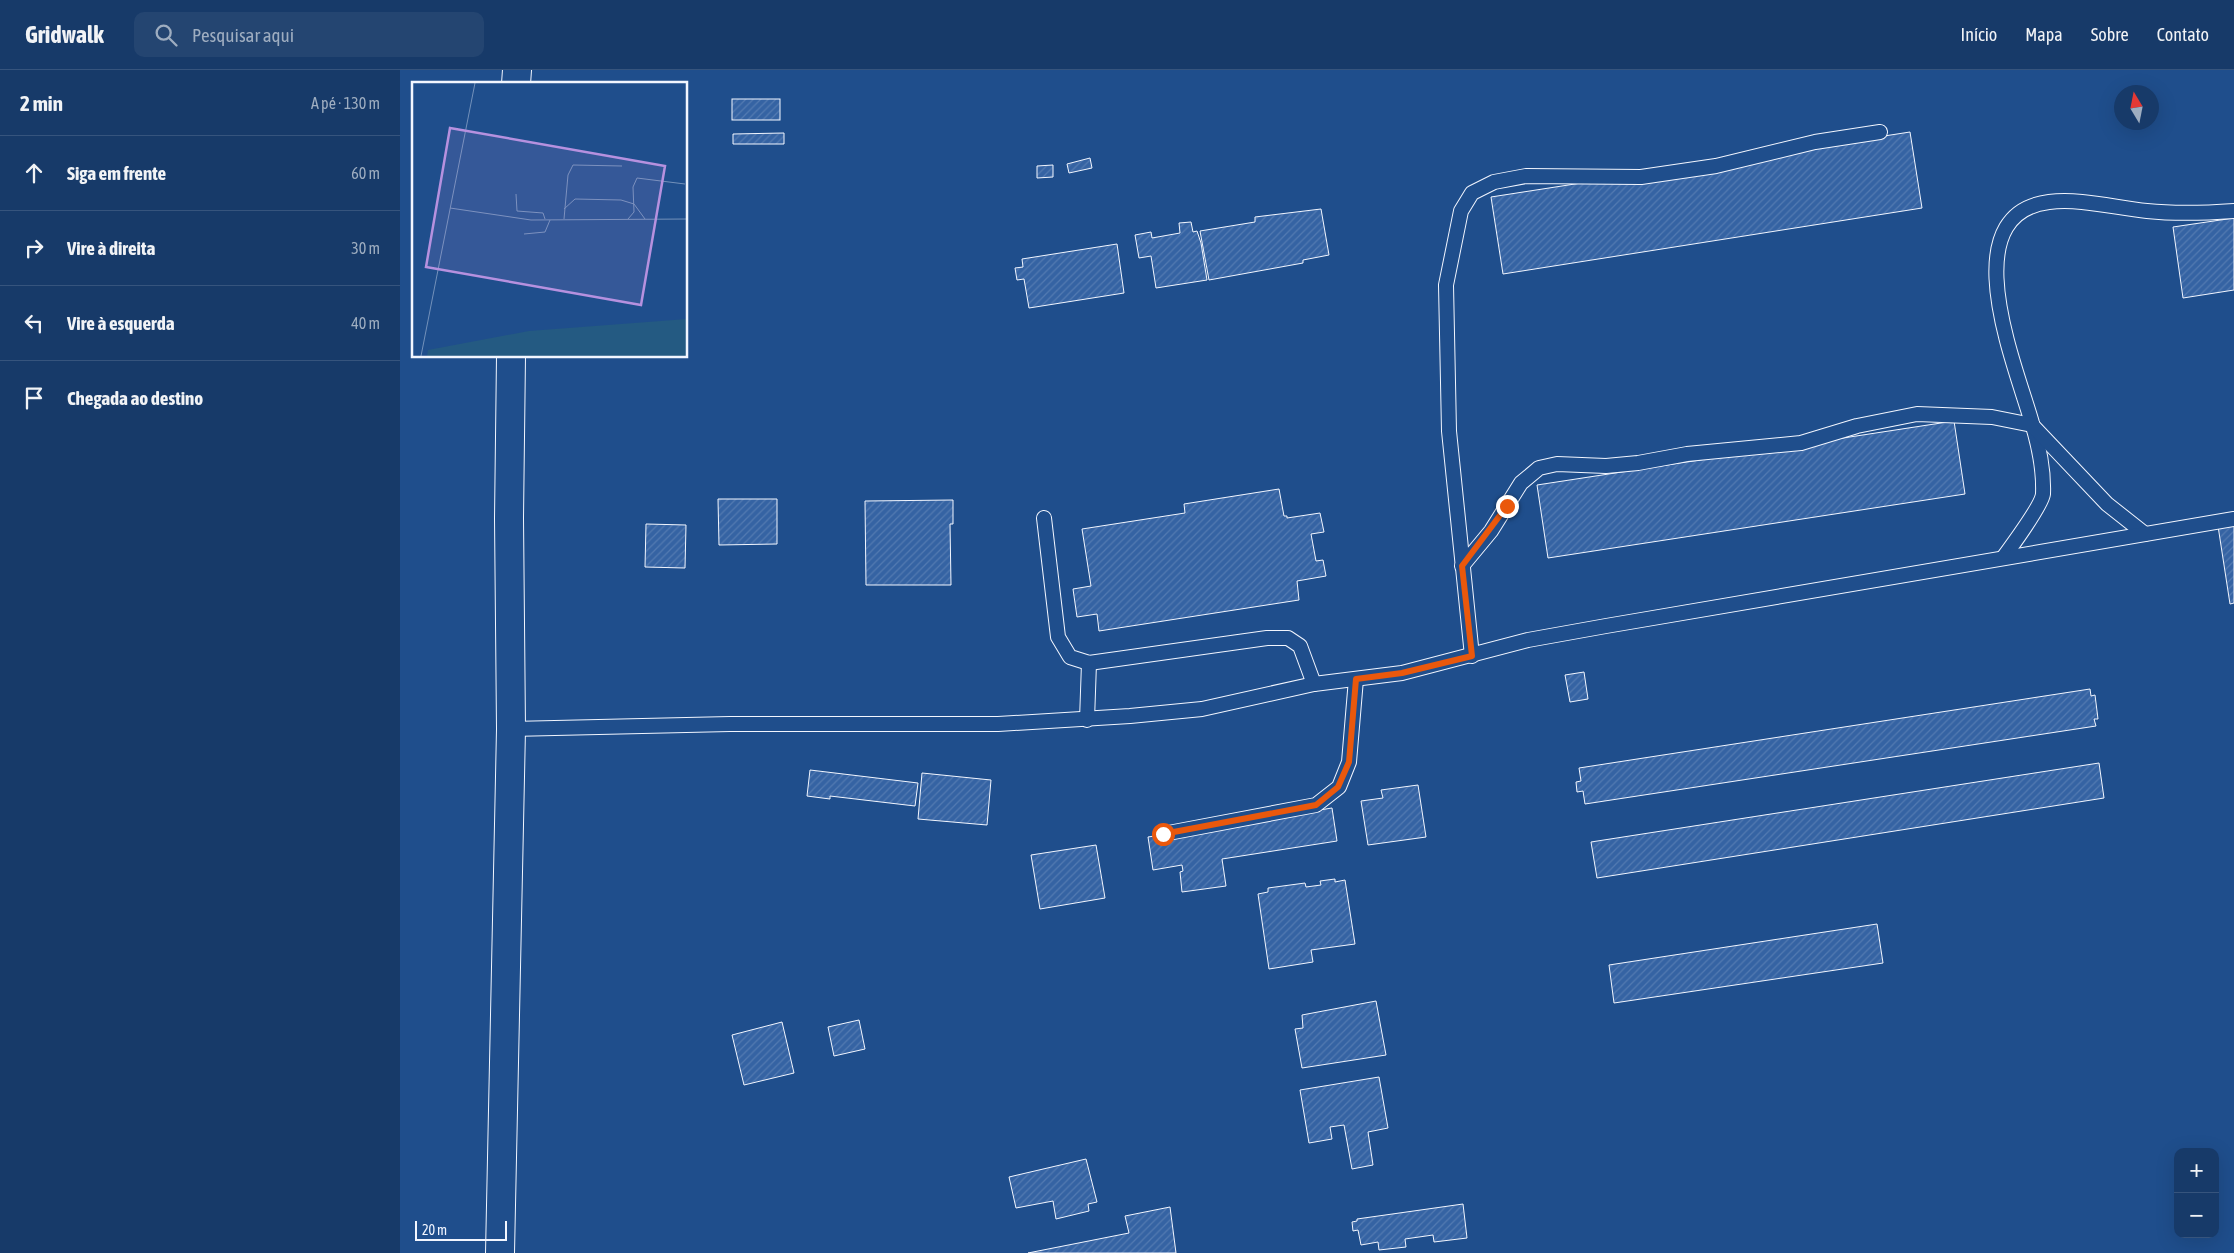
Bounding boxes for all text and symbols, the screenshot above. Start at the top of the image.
search box [134,12,484,57]
text: Gridwalk [25,21,104,48]
icon: search [152,21,180,49]
text: Pesquisar aqui [192,24,294,46]
text: Início [1961,24,1997,45]
text: Mapa [2025,24,2063,45]
text: Sobre [2091,24,2129,45]
text: Contato [2157,24,2209,45]
inset map [412,82,688,358]
north arrow [2114,85,2159,130]
text: 2 min [20,91,63,115]
text: A pé · 130 m [311,94,380,112]
icon: ahead [20,159,48,187]
text: Siga em frente [67,162,166,184]
text: 60 m [351,164,380,182]
icon: right [20,234,48,262]
text: Vire à direita [67,237,155,259]
text: 30 m [351,239,380,257]
icon: left [20,309,48,337]
text: Vire à esquerda [67,312,175,334]
text: 40 m [351,314,380,332]
icon: arrive [20,384,48,412]
text: Chegada ao destino [67,387,203,409]
route end [1496,495,1519,518]
route start [1152,823,1175,846]
map controls [2174,1148,2219,1238]
button: + [2174,1148,2219,1193]
button: − [2174,1193,2219,1238]
scale bar [415,1218,508,1241]
text: 20 m [422,1222,447,1238]

